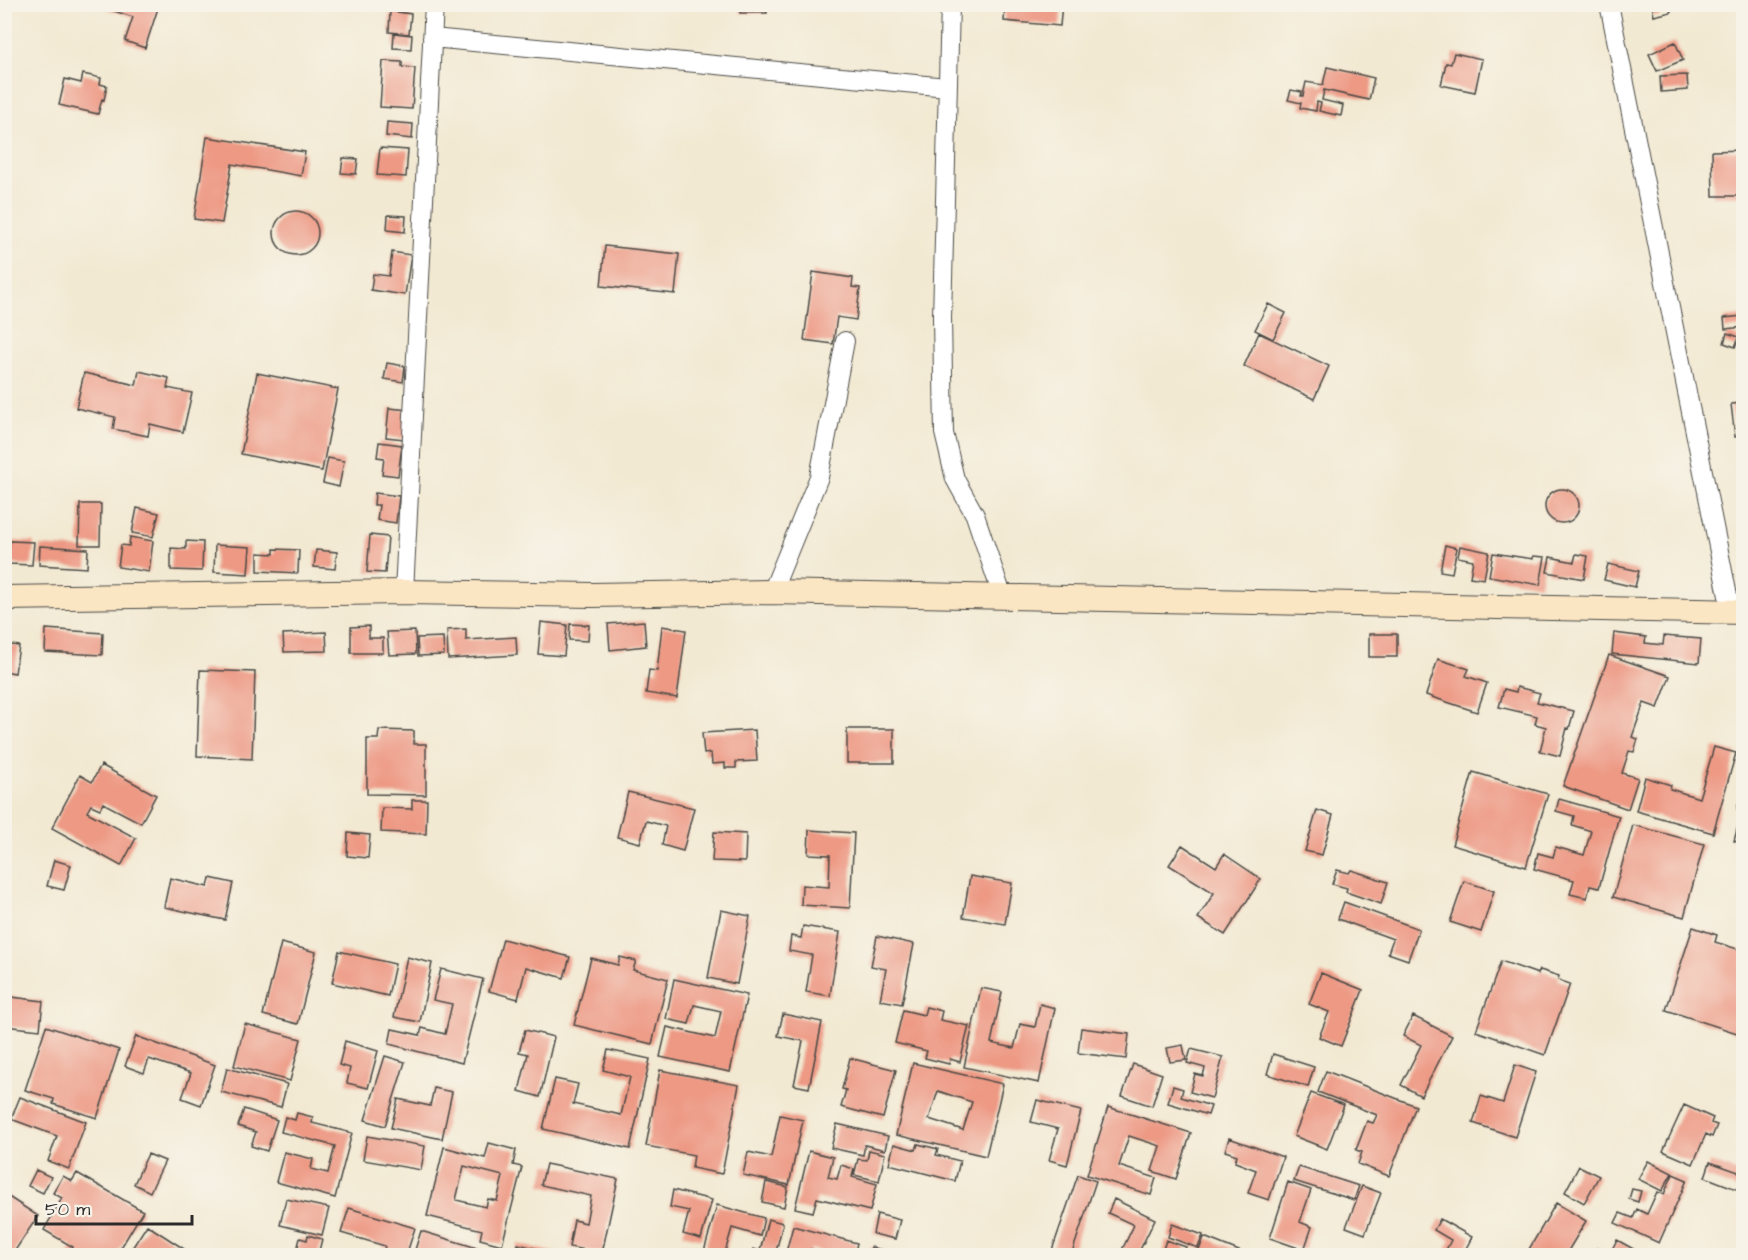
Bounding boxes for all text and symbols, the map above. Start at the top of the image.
scale bar [36,1188,192,1226]
text: 50 m [45,1197,90,1222]

